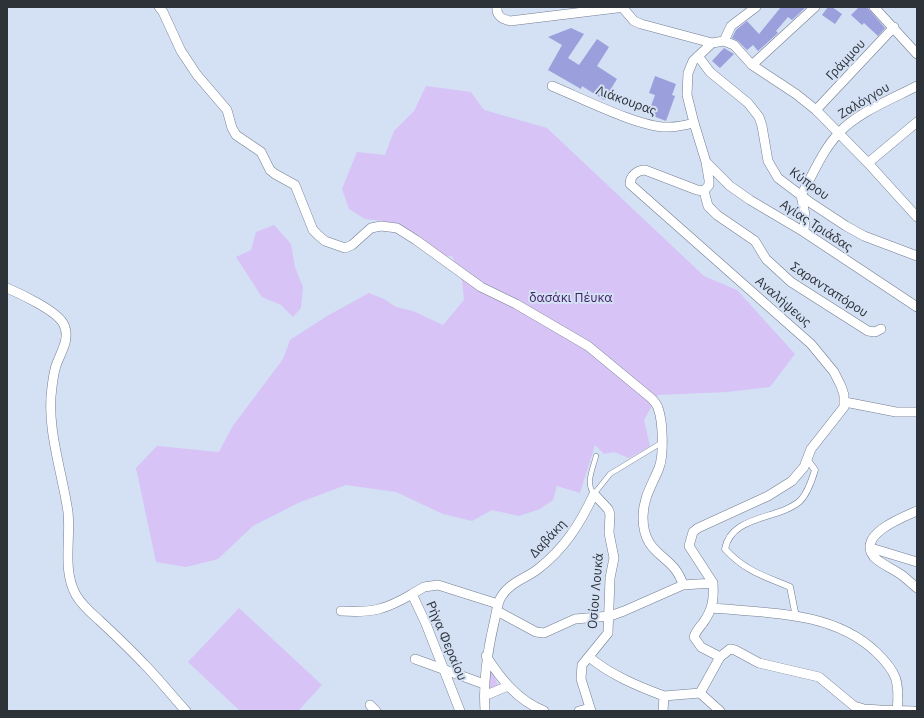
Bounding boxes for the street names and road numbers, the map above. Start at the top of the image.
street label: Γράμμου [823,36,869,84]
street label: Ζαλόγγου [835,80,893,122]
street label: Λιάκουρας [594,83,658,119]
street label: Κύπρου [786,164,832,204]
street label: Αγίας Τριάδας [777,197,855,255]
street label: Σαρανταπόρου [787,259,871,321]
street label: Αναλήψεως [752,274,814,330]
street label: Δαβάκη [526,517,570,561]
street label: Οσίου Λουκά [585,552,607,630]
street label: Ρήγα Φεραίου [422,599,470,683]

